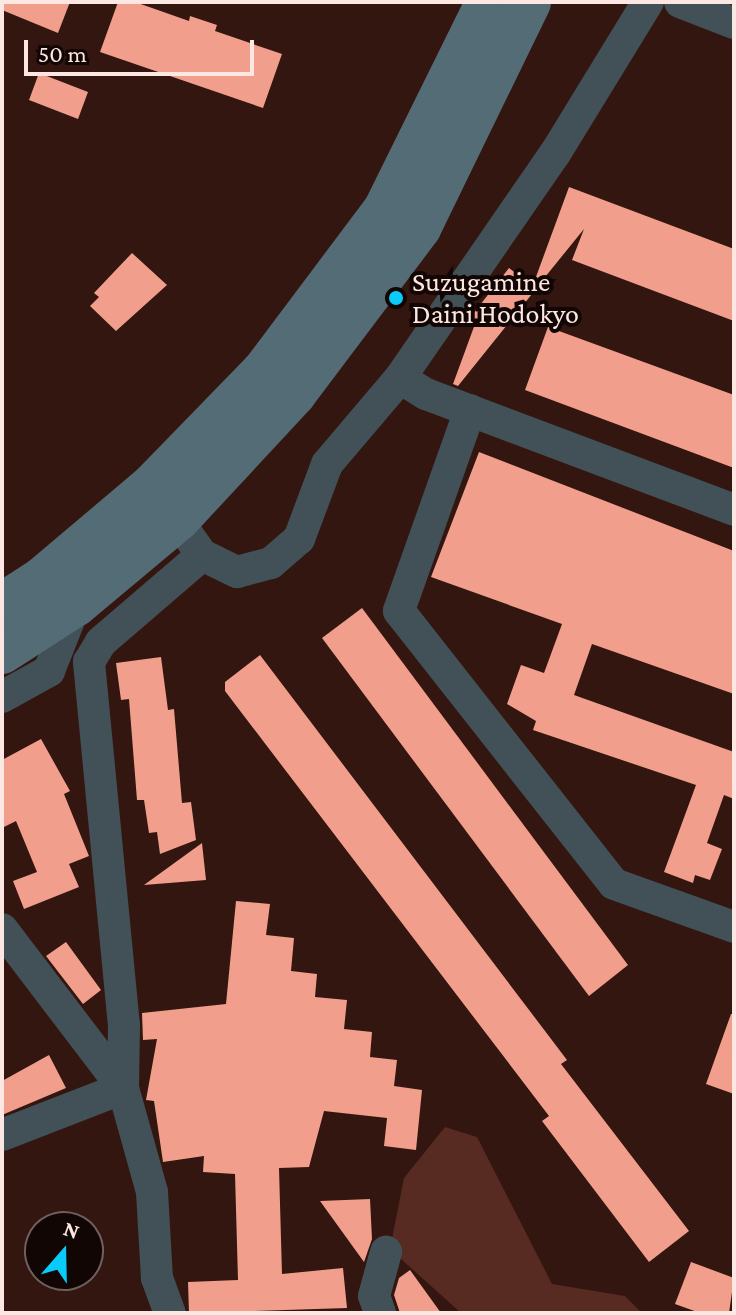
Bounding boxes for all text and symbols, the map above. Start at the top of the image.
scale bar [28,24,258,74]
text: 50 m [38,40,87,67]
place label: Suzugamine Daini Hodokyo [412,265,579,331]
marker: Suzugamine Daini Hodokyo [387,289,405,307]
north arrow [24,1211,104,1291]
text: N [60,1216,83,1244]

